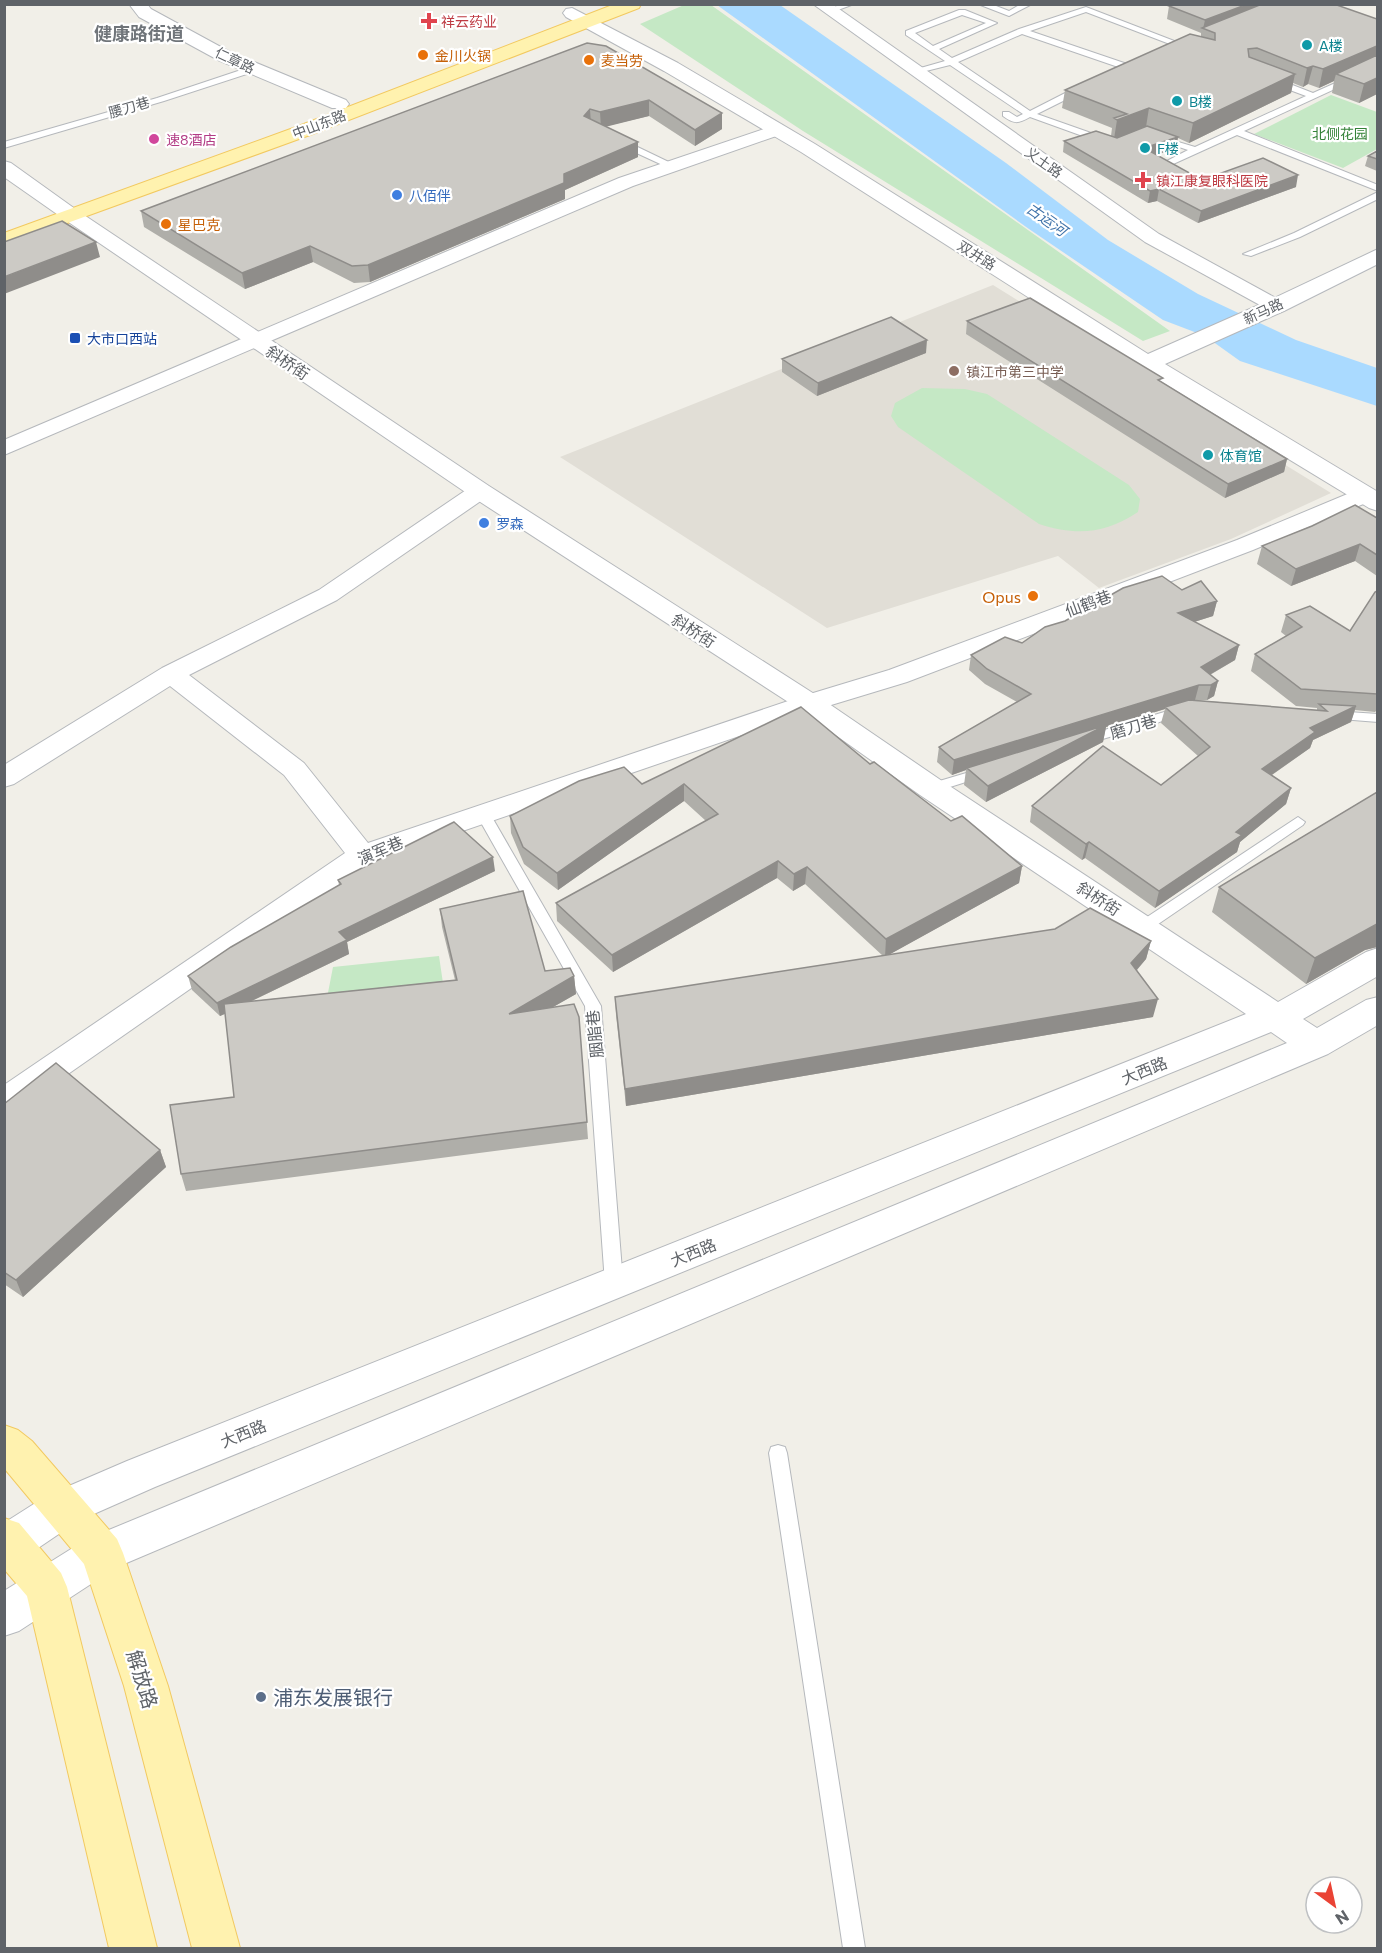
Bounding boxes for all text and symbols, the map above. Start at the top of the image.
place label: 祥云药业 [441,13,497,30]
marker: 祥云药业 [422,14,436,28]
district label: 健康路街道 [94,22,184,44]
place label: A楼 [1319,37,1343,54]
marker: A楼 [1300,38,1314,52]
street label: 仁章路 [212,43,258,77]
place label: 金川火锅 [435,47,491,64]
marker: 金川火锅 [416,48,430,62]
place label: 麦当劳 [601,52,643,69]
marker: 麦当劳 [582,53,596,67]
street label: 腰刀巷 [106,93,152,121]
place label: B楼 [1189,93,1212,110]
marker: B楼 [1170,94,1184,108]
street label: 中山东路 [290,106,348,142]
park label: 北侧花园 [1312,125,1368,142]
place label: 速8酒店 [166,131,217,148]
marker: 速8酒店 [147,132,161,146]
place label: F楼 [1157,140,1179,157]
marker: F楼 [1138,141,1152,155]
street label: 义土路 [1022,143,1066,181]
marker: 镇江康复眼科医院 [1134,171,1152,189]
place label: 镇江康复眼科医院 [1156,172,1268,189]
place label: 八佰伴 [409,187,451,204]
marker: 八佰伴 [390,188,404,202]
water label: 古运河 [1023,199,1073,241]
place label: 星巴克 [178,216,220,233]
marker: 星巴克 [159,217,173,231]
street label: 双井路 [955,237,999,273]
street label: 新马路 [1240,294,1286,328]
place label: 大市口西站 [87,330,157,347]
marker: 大市口西站 [68,331,82,345]
street label: 斜桥街 [263,341,313,383]
place label: 镇江市第三中学 [966,363,1064,380]
marker: 镇江市第三中学 [947,364,961,378]
place label: 体育馆 [1220,447,1262,464]
marker: 体育馆 [1201,448,1215,462]
place label: 罗森 [496,515,524,532]
marker: 罗森 [477,516,491,530]
street label: 仙鹤巷 [1062,586,1114,620]
place label: Opus [982,587,1021,606]
marker: Opus [1026,589,1040,603]
street label: 斜桥街 [669,609,719,651]
street label: 磨刀巷 [1107,710,1159,742]
street label: 演军巷 [354,832,406,868]
street label: 斜桥街 [1074,877,1124,919]
street label: 胭脂巷 [582,1009,606,1059]
street label: 大西路 [1118,1052,1170,1088]
street label: 大西路 [667,1234,719,1270]
street label: 大西路 [217,1415,269,1451]
street label: 解放路 [123,1647,163,1711]
place label: 浦东发展银行 [273,1685,393,1709]
marker: 浦东发展银行 [254,1690,268,1704]
north arrow [1304,1875,1364,1935]
text: N [1332,1907,1353,1929]

